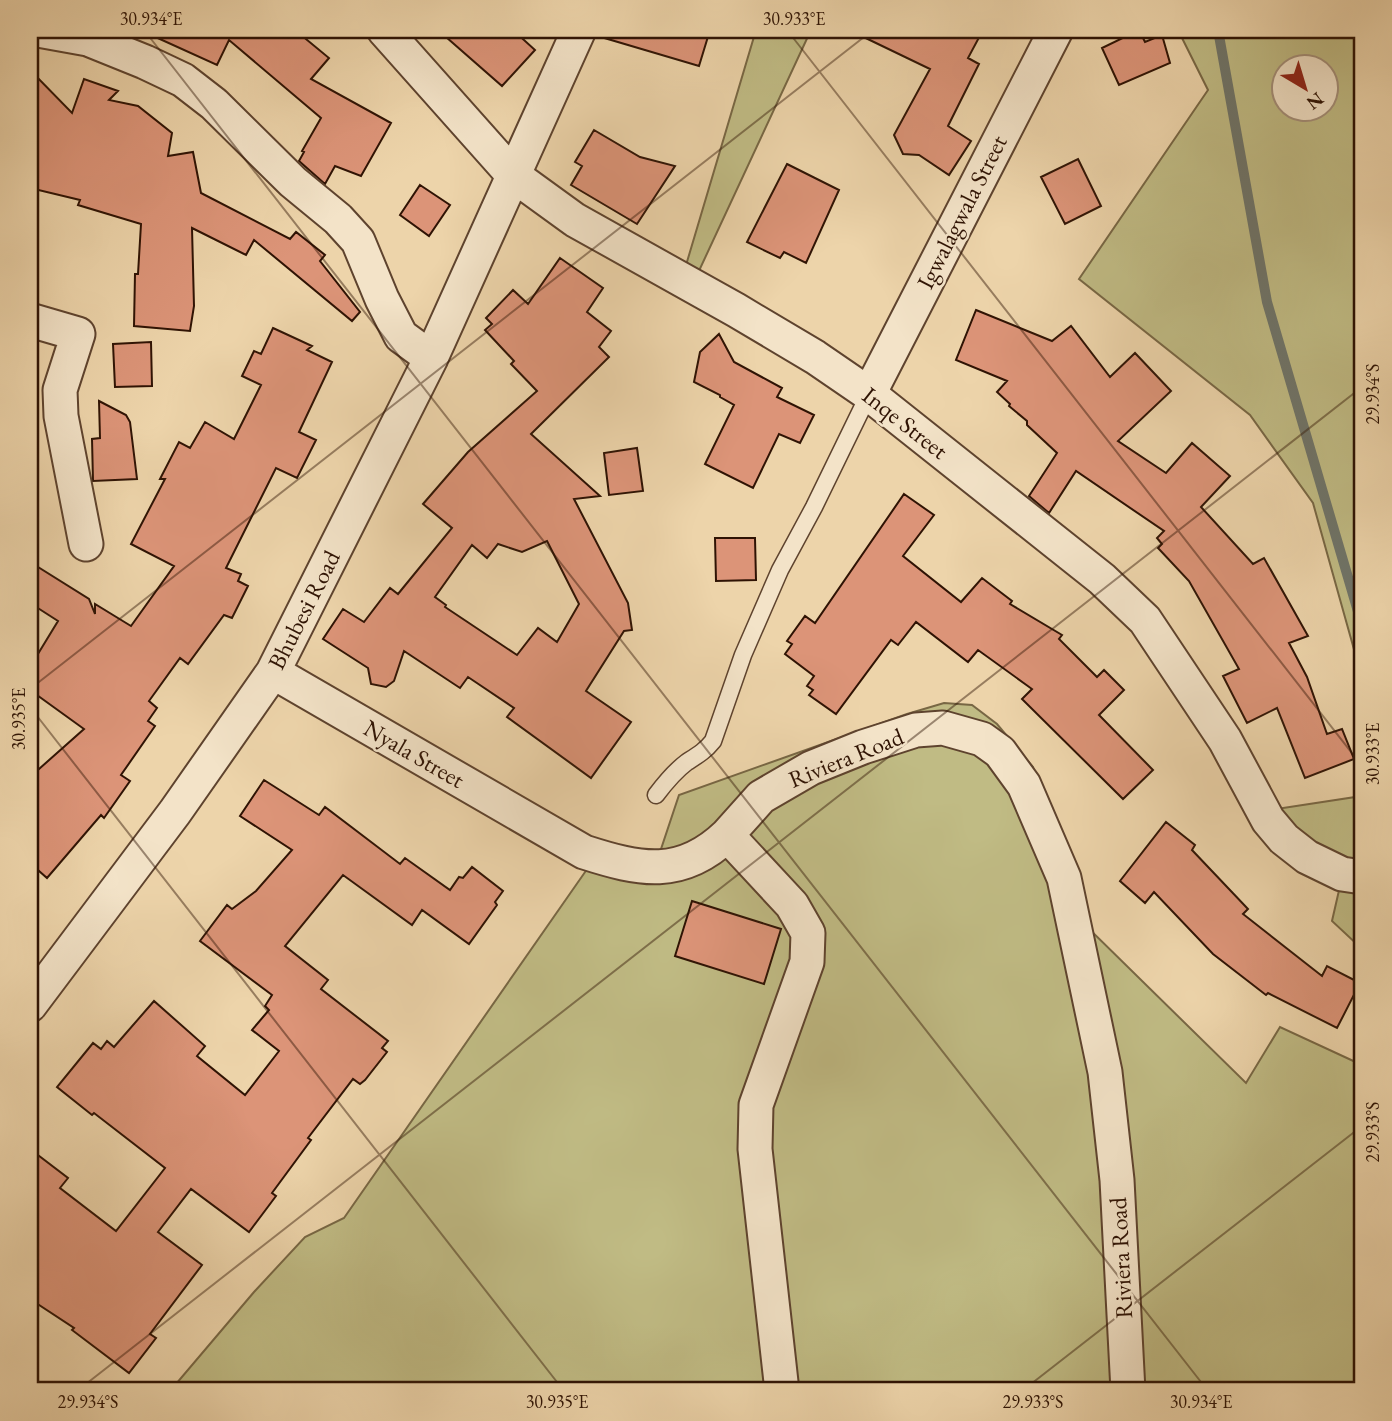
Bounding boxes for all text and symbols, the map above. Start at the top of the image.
text: 30.934°E [120,7,182,30]
text: 30.933°E [763,7,825,30]
north arrow [1270,52,1340,122]
text: N [1301,86,1329,116]
street label: Igwalagwala Street [909,129,1014,294]
text: 29.934°S [1361,364,1384,424]
street label: Inqe Street [856,380,955,466]
street label: Bhubesi Road [260,544,347,674]
text: 30.935°E [7,688,30,750]
street label: Nyala Street [358,712,471,795]
street label: Riviera Road [784,720,909,795]
text: 30.933°E [1361,723,1384,785]
text: 29.933°S [1361,1102,1384,1162]
street label: Riviera Road [1102,1196,1139,1319]
text: 29.934°S [58,1390,118,1413]
text: 30.935°E [526,1390,588,1413]
text: 29.933°S [1003,1390,1063,1413]
text: 30.934°E [1170,1390,1232,1413]

